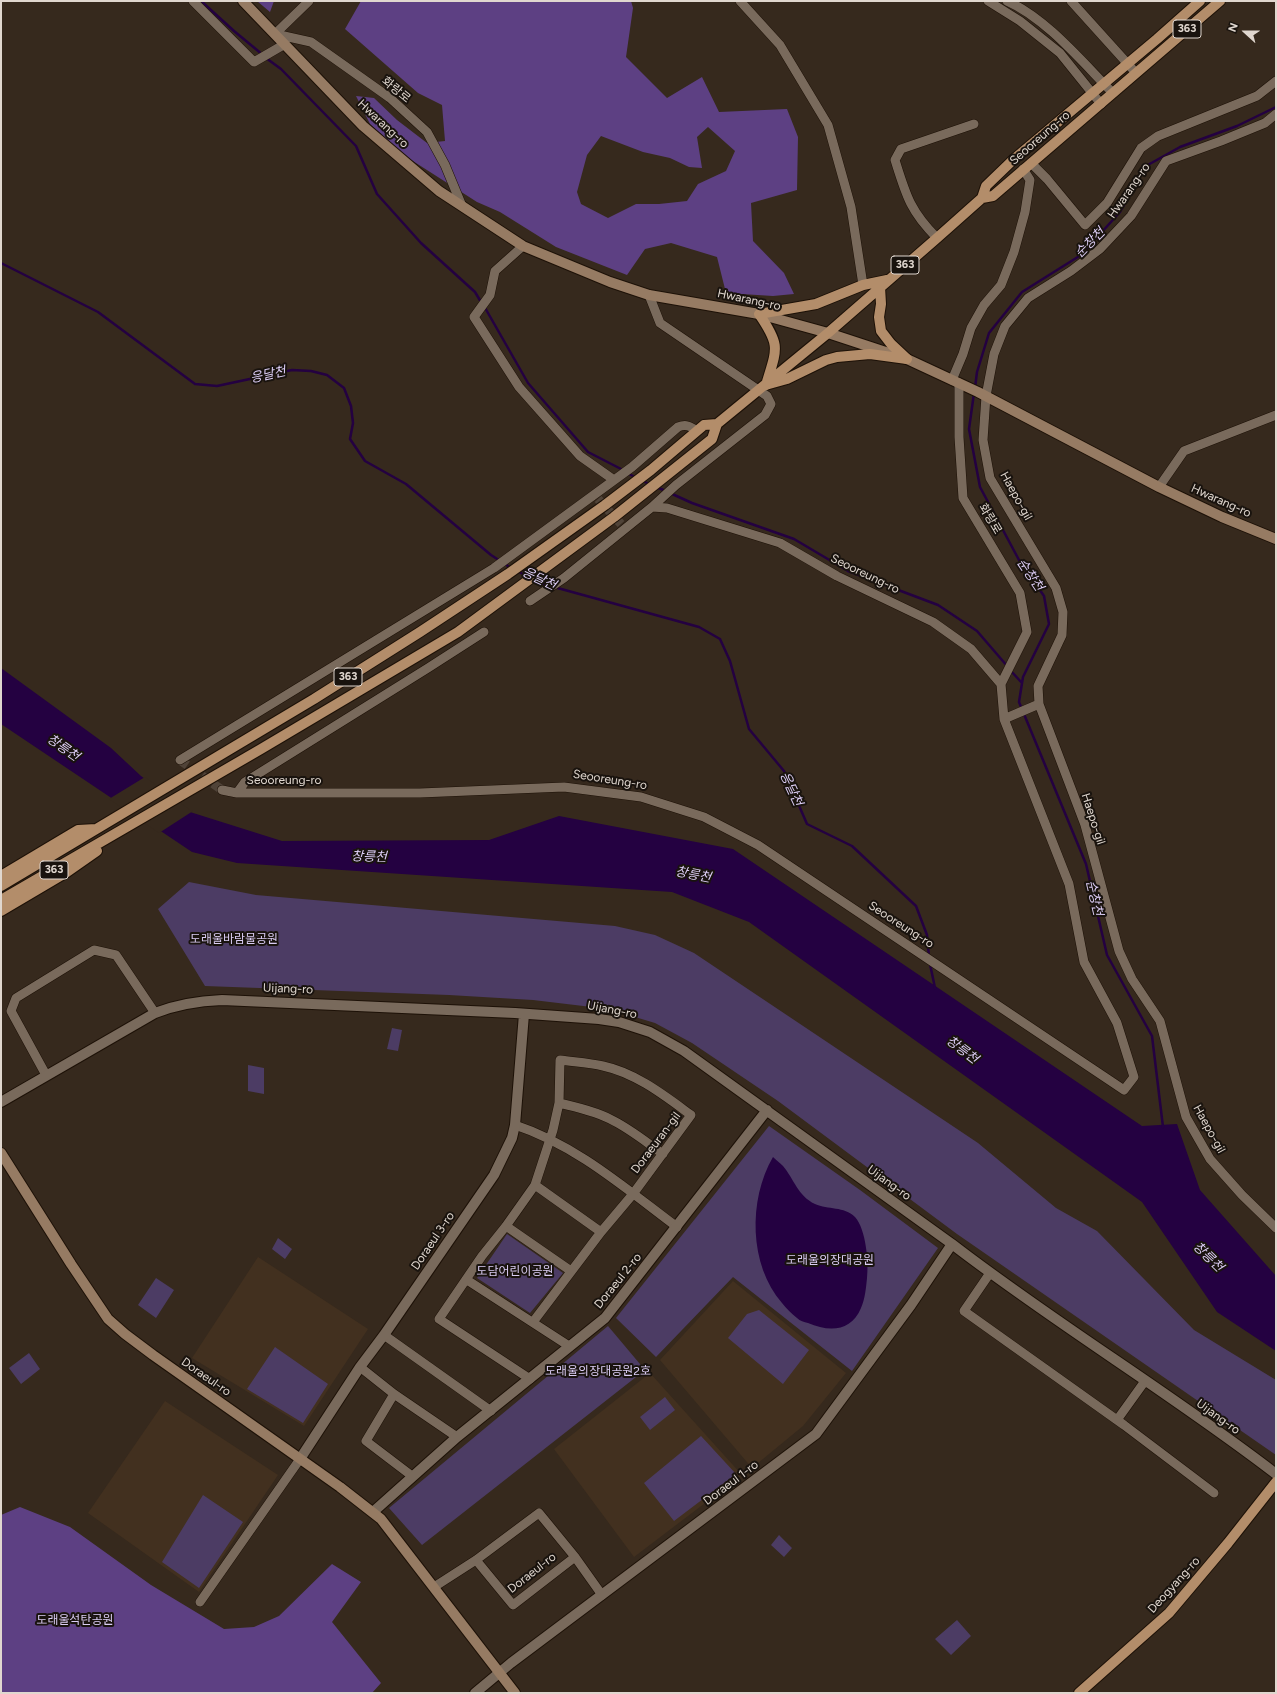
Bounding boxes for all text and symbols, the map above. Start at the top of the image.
north arrow [1225,12,1265,52]
road number: 363 [1173,20,1201,38]
text: N [1226,21,1241,34]
street label: 화랑로 [379,74,413,106]
street label: Hwarang-ro [355,97,411,151]
street label: Seooreung-ro [1007,108,1073,168]
street label: Hwarang-ro [1105,161,1153,221]
water label: 순창천 [1072,225,1108,261]
road number: 363 [891,256,919,274]
street label: Hwarang-ro [716,286,782,314]
water label: 응달천 [249,364,287,386]
street label: Haepo-gil [997,469,1035,523]
street label: Hwarang-ro [1189,481,1253,521]
street label: 화랑로 [975,501,1005,537]
street label: Seooreung-ro [828,551,902,597]
water label: 순창천 [1014,556,1046,594]
water label: 응달천 [519,564,559,594]
road number: 363 [334,668,362,686]
water label: 창릉천 [44,731,82,765]
street label: Seooreung-ro [572,767,648,793]
water label: 응달천 [776,769,806,809]
street label: Seooreung-ro [247,773,321,787]
street label: Haepo-gil [1078,791,1108,847]
water label: 창릉천 [351,849,387,865]
road number: 363 [40,861,68,879]
water label: 창릉천 [674,864,712,886]
water label: 순창천 [1082,879,1106,917]
street label: Seooreung-ro [866,899,936,951]
park label: 도래울바람물공원 [190,932,278,946]
street label: Uijang-ro [263,981,313,997]
street label: Uijang-ro [586,998,638,1022]
water label: 창릉천 [943,1033,981,1067]
street label: Haepo-gil [1190,1102,1228,1156]
street label: Doraeuran-gil [628,1110,684,1176]
street label: Uijang-ro [864,1162,914,1204]
street label: Doraeul 3-ro [408,1209,458,1273]
water label: 창릉천 [1190,1239,1226,1275]
street label: Doraeul 2-ro [591,1250,645,1312]
park label: 도래울의장대공원 [786,1253,874,1267]
park label: 도담어린이공원 [476,1264,554,1278]
street label: Doraeul-ro [178,1355,234,1399]
park label: 도래울의장대공원2호 [545,1364,651,1378]
street label: Uijang-ro [1193,1396,1243,1438]
street label: Doraeul 1-ro [701,1458,761,1508]
street label: Doraeul-ro [505,1550,559,1596]
street label: Deogyang-ro [1145,1554,1203,1616]
park label: 도래울석탄공원 [36,1613,114,1627]

